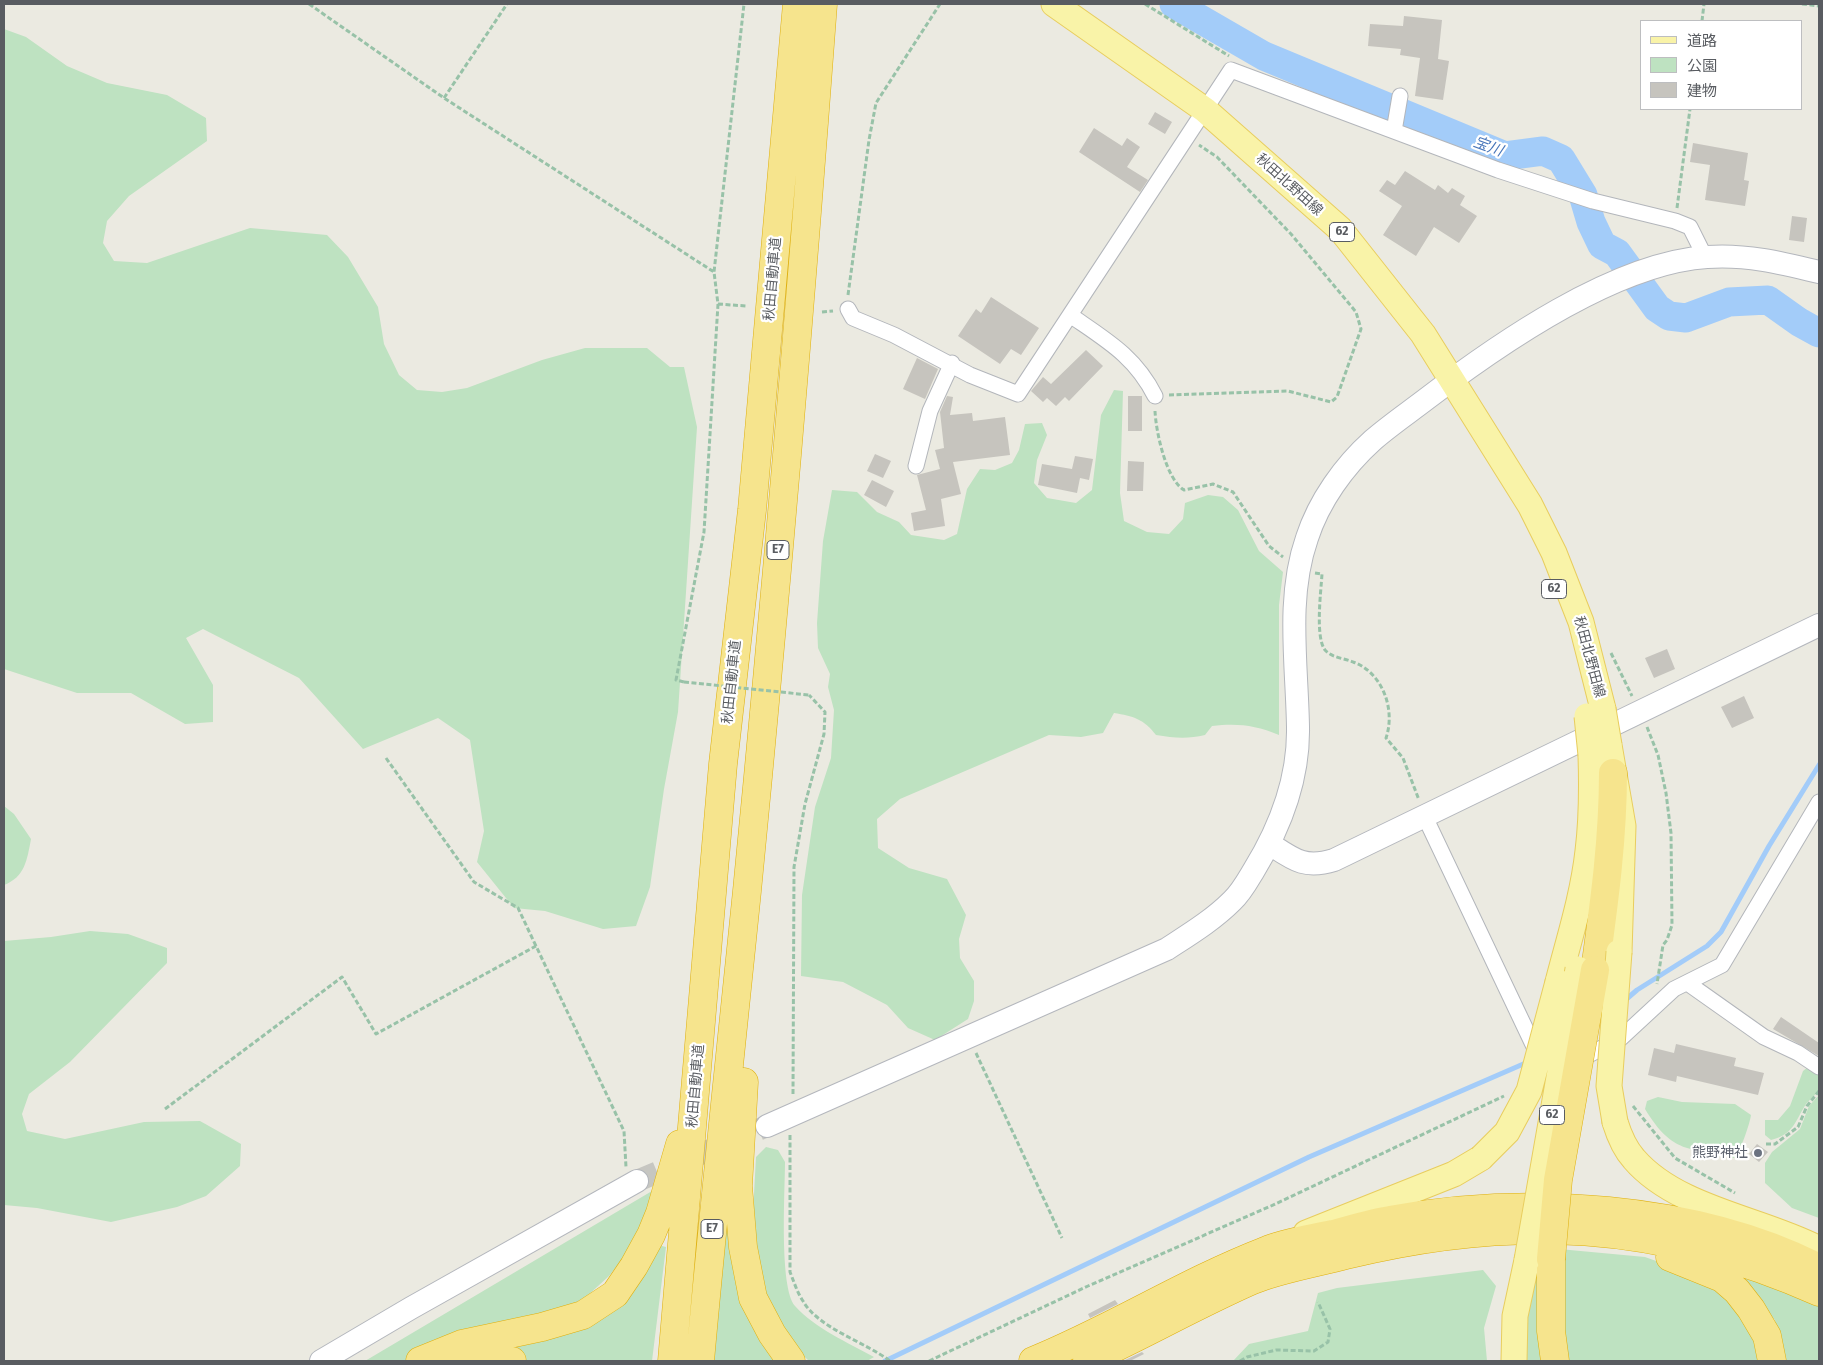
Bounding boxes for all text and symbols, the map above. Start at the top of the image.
legend [1640,20,1803,110]
text: 道路 [1687,32,1717,50]
text: 公園 [1687,57,1717,75]
text: 建物 [1687,82,1717,100]
water label: 宝川 [1471,133,1505,161]
street label: 秋田北野田線 [1252,151,1326,219]
road number: 62 [1330,222,1354,242]
street label: 秋田自動車道 [761,236,785,322]
road number: E7 [767,540,789,560]
road number: 62 [1542,580,1566,598]
street label: 秋田北野田線 [1570,614,1608,700]
street label: 秋田自動車道 [719,639,745,725]
street label: 秋田自動車道 [684,1043,708,1129]
road number: 62 [1540,1106,1564,1124]
place label: 熊野神社 [1692,1145,1748,1161]
marker: 熊野神社 [1752,1147,1764,1159]
road number: E7 [701,1220,723,1238]

